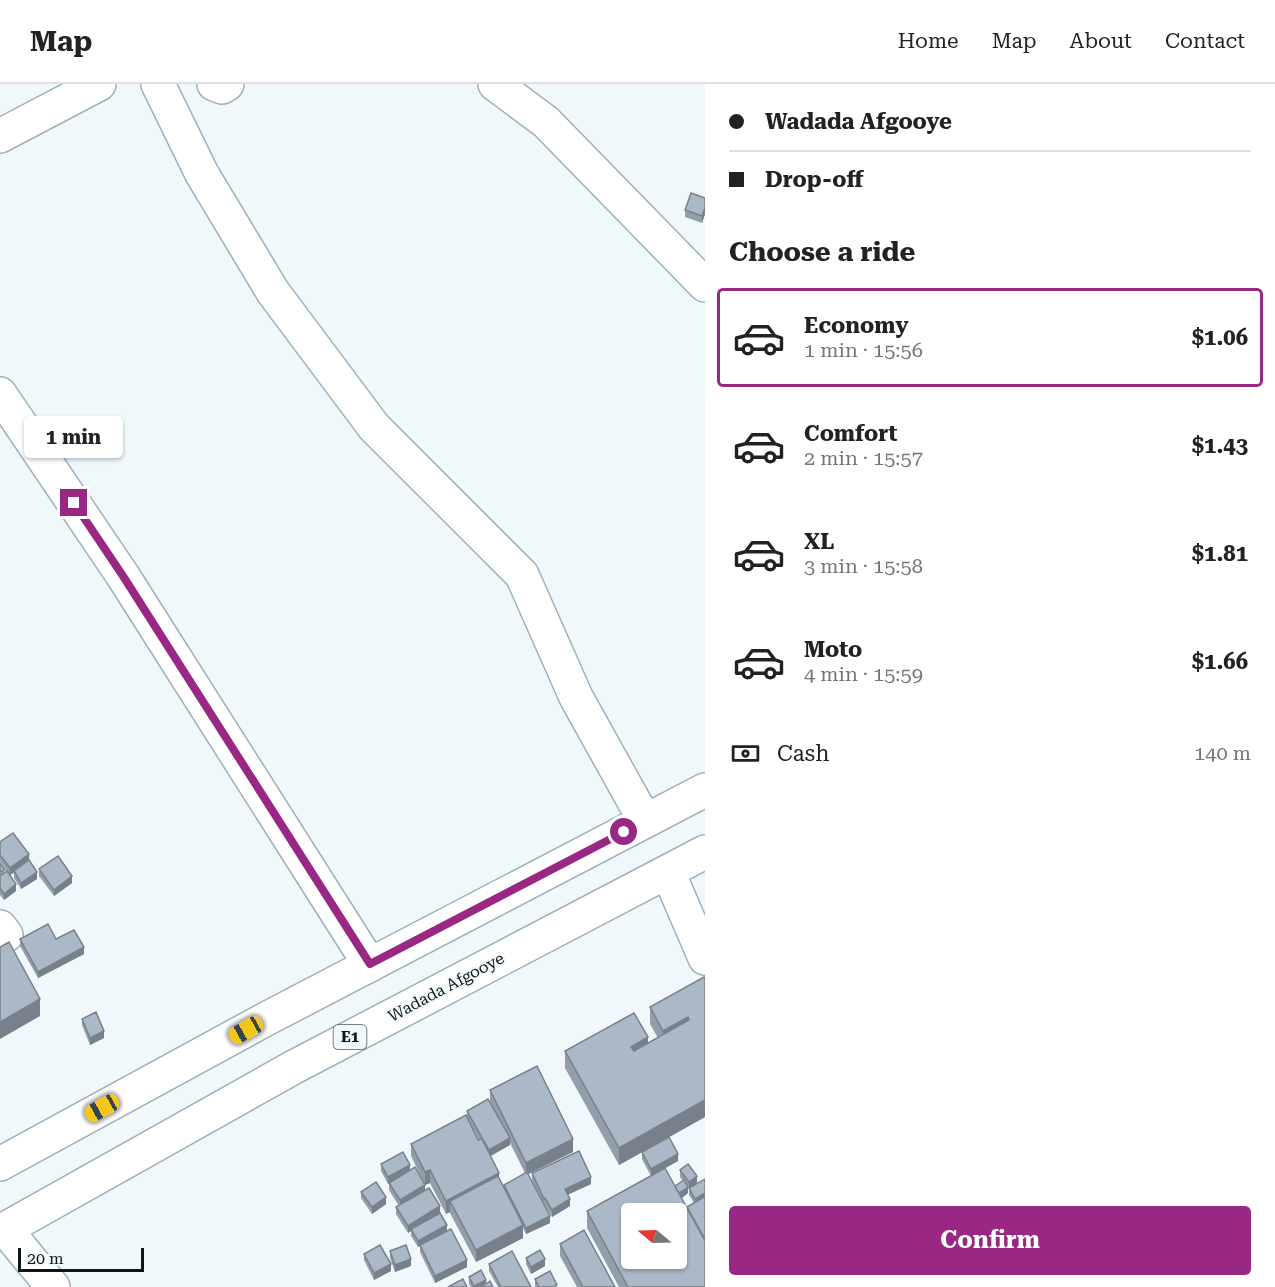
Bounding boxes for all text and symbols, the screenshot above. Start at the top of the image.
text: Map [30,25,92,58]
text: Home [898,29,959,53]
text: Map [992,29,1037,53]
text: About [1070,29,1132,53]
text: Contact [1165,29,1245,53]
text: Wadada Afgooye [765,109,952,134]
text: Drop-off [765,167,863,192]
text: Choose a ride [729,236,915,268]
icon: car [732,311,786,365]
text: Economy [804,313,908,338]
text: $1.06 [1192,325,1248,350]
text: 1 min · 15:56 [804,338,923,362]
callout: 1 min [25,416,124,458]
icon: car [732,419,786,473]
text: Comfort [804,421,897,446]
text: 1 min [46,425,101,449]
text: $1.43 [1192,433,1248,458]
text: 2 min · 15:57 [804,446,923,470]
route end [60,489,87,516]
icon: car [732,527,786,581]
text: XL [804,529,834,554]
text: $1.81 [1192,541,1248,566]
text: 3 min · 15:58 [804,554,923,578]
icon: car [732,635,786,689]
text: Moto [804,637,862,662]
text: $1.66 [1192,649,1248,674]
text: 4 min · 15:59 [804,662,923,686]
icon: cash [729,737,762,770]
text: Cash [777,741,829,766]
text: 140 m [1194,741,1251,765]
route start [610,818,637,845]
street label: Wadada Afgooye [385,948,508,1026]
car [226,1013,266,1047]
road number: E1 [334,1025,366,1049]
car [82,1091,122,1125]
north arrow [621,1203,687,1269]
map controls [621,1203,687,1269]
button: Confirm [729,1206,1251,1275]
scale bar [18,1245,144,1272]
text: 20 m [27,1249,64,1268]

